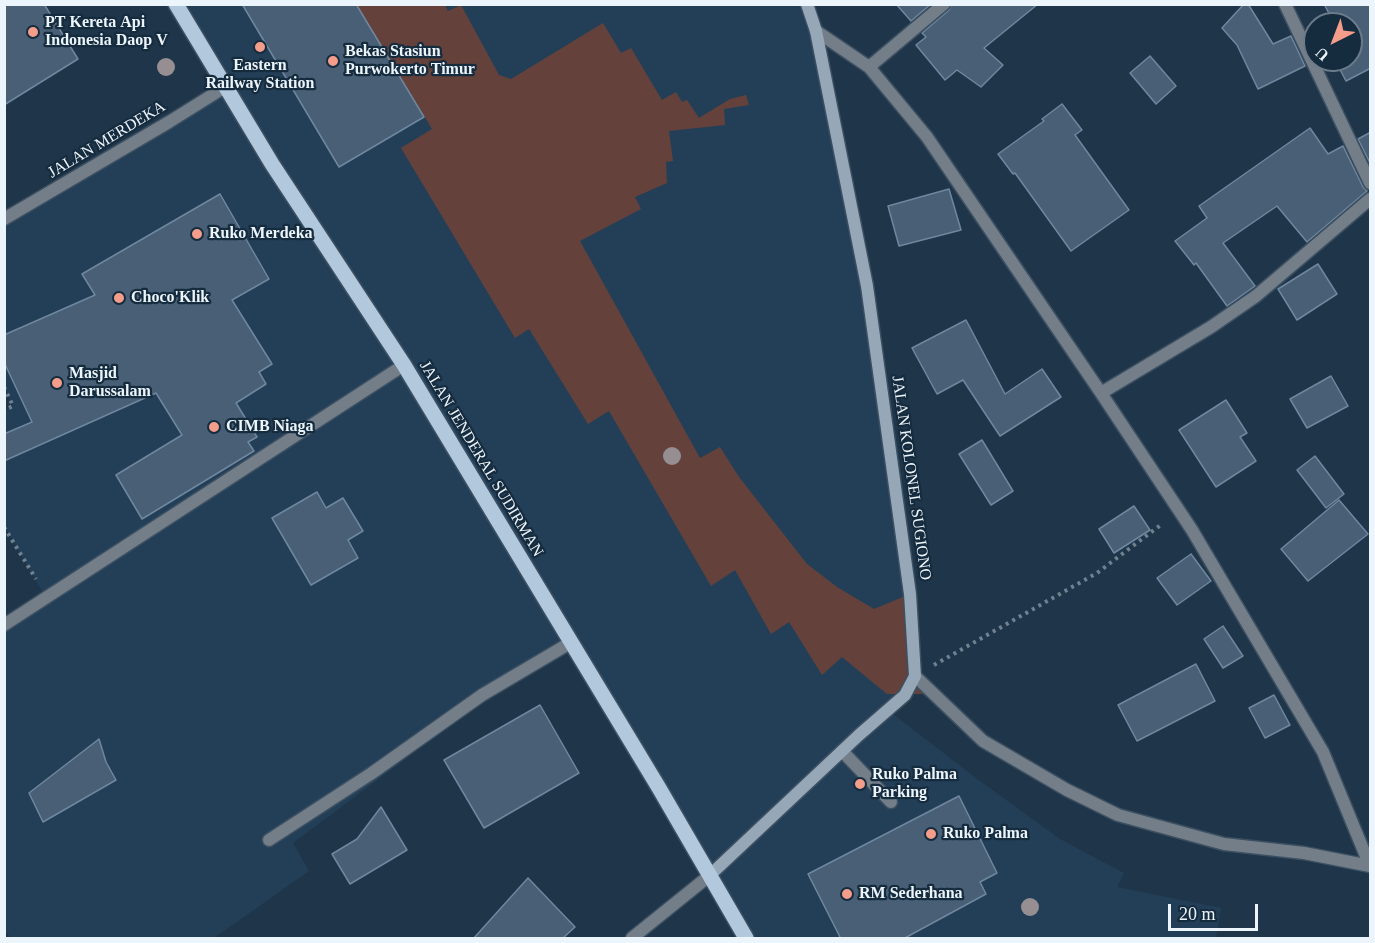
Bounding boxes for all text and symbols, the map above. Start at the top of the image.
north arrow [1303,12,1363,72]
place label: PT Kereta Api Indonesia Daop V [45,13,168,51]
marker: PT Kereta Api Indonesia Daop V [26,25,40,39]
marker: Eastern Railway Station [253,40,267,54]
place label: Bekas Stasiun Purwokerto Timur [345,42,475,80]
text: U [1312,44,1332,64]
marker: Bekas Stasiun Purwokerto Timur [326,54,340,68]
place label: Eastern Railway Station [206,56,314,94]
street label: JALAN MERDEKA [45,97,169,183]
place label: Ruko Merdeka [209,224,313,244]
marker: Ruko Merdeka [190,227,204,241]
place label: Choco'Klik [131,288,209,308]
marker: Choco'Klik [112,291,126,305]
street label: JALAN JENDERAL SUDIRMAN [415,358,547,560]
place label: Masjid Darussalam [69,364,151,402]
street label: JALAN KOLONEL SUGIONO [887,375,935,581]
marker: Masjid Darussalam [50,376,64,390]
place label: CIMB Niaga [226,417,314,437]
marker: CIMB Niaga [207,420,221,434]
place label: Ruko Palma Parking [872,765,957,803]
marker: Ruko Palma Parking [853,777,867,791]
place label: Ruko Palma [943,824,1028,844]
marker: Ruko Palma [924,827,938,841]
place label: RM Sederhana [859,884,963,904]
marker: RM Sederhana [840,887,854,901]
scale bar [1171,892,1261,930]
text: 20 m [1179,904,1216,924]

